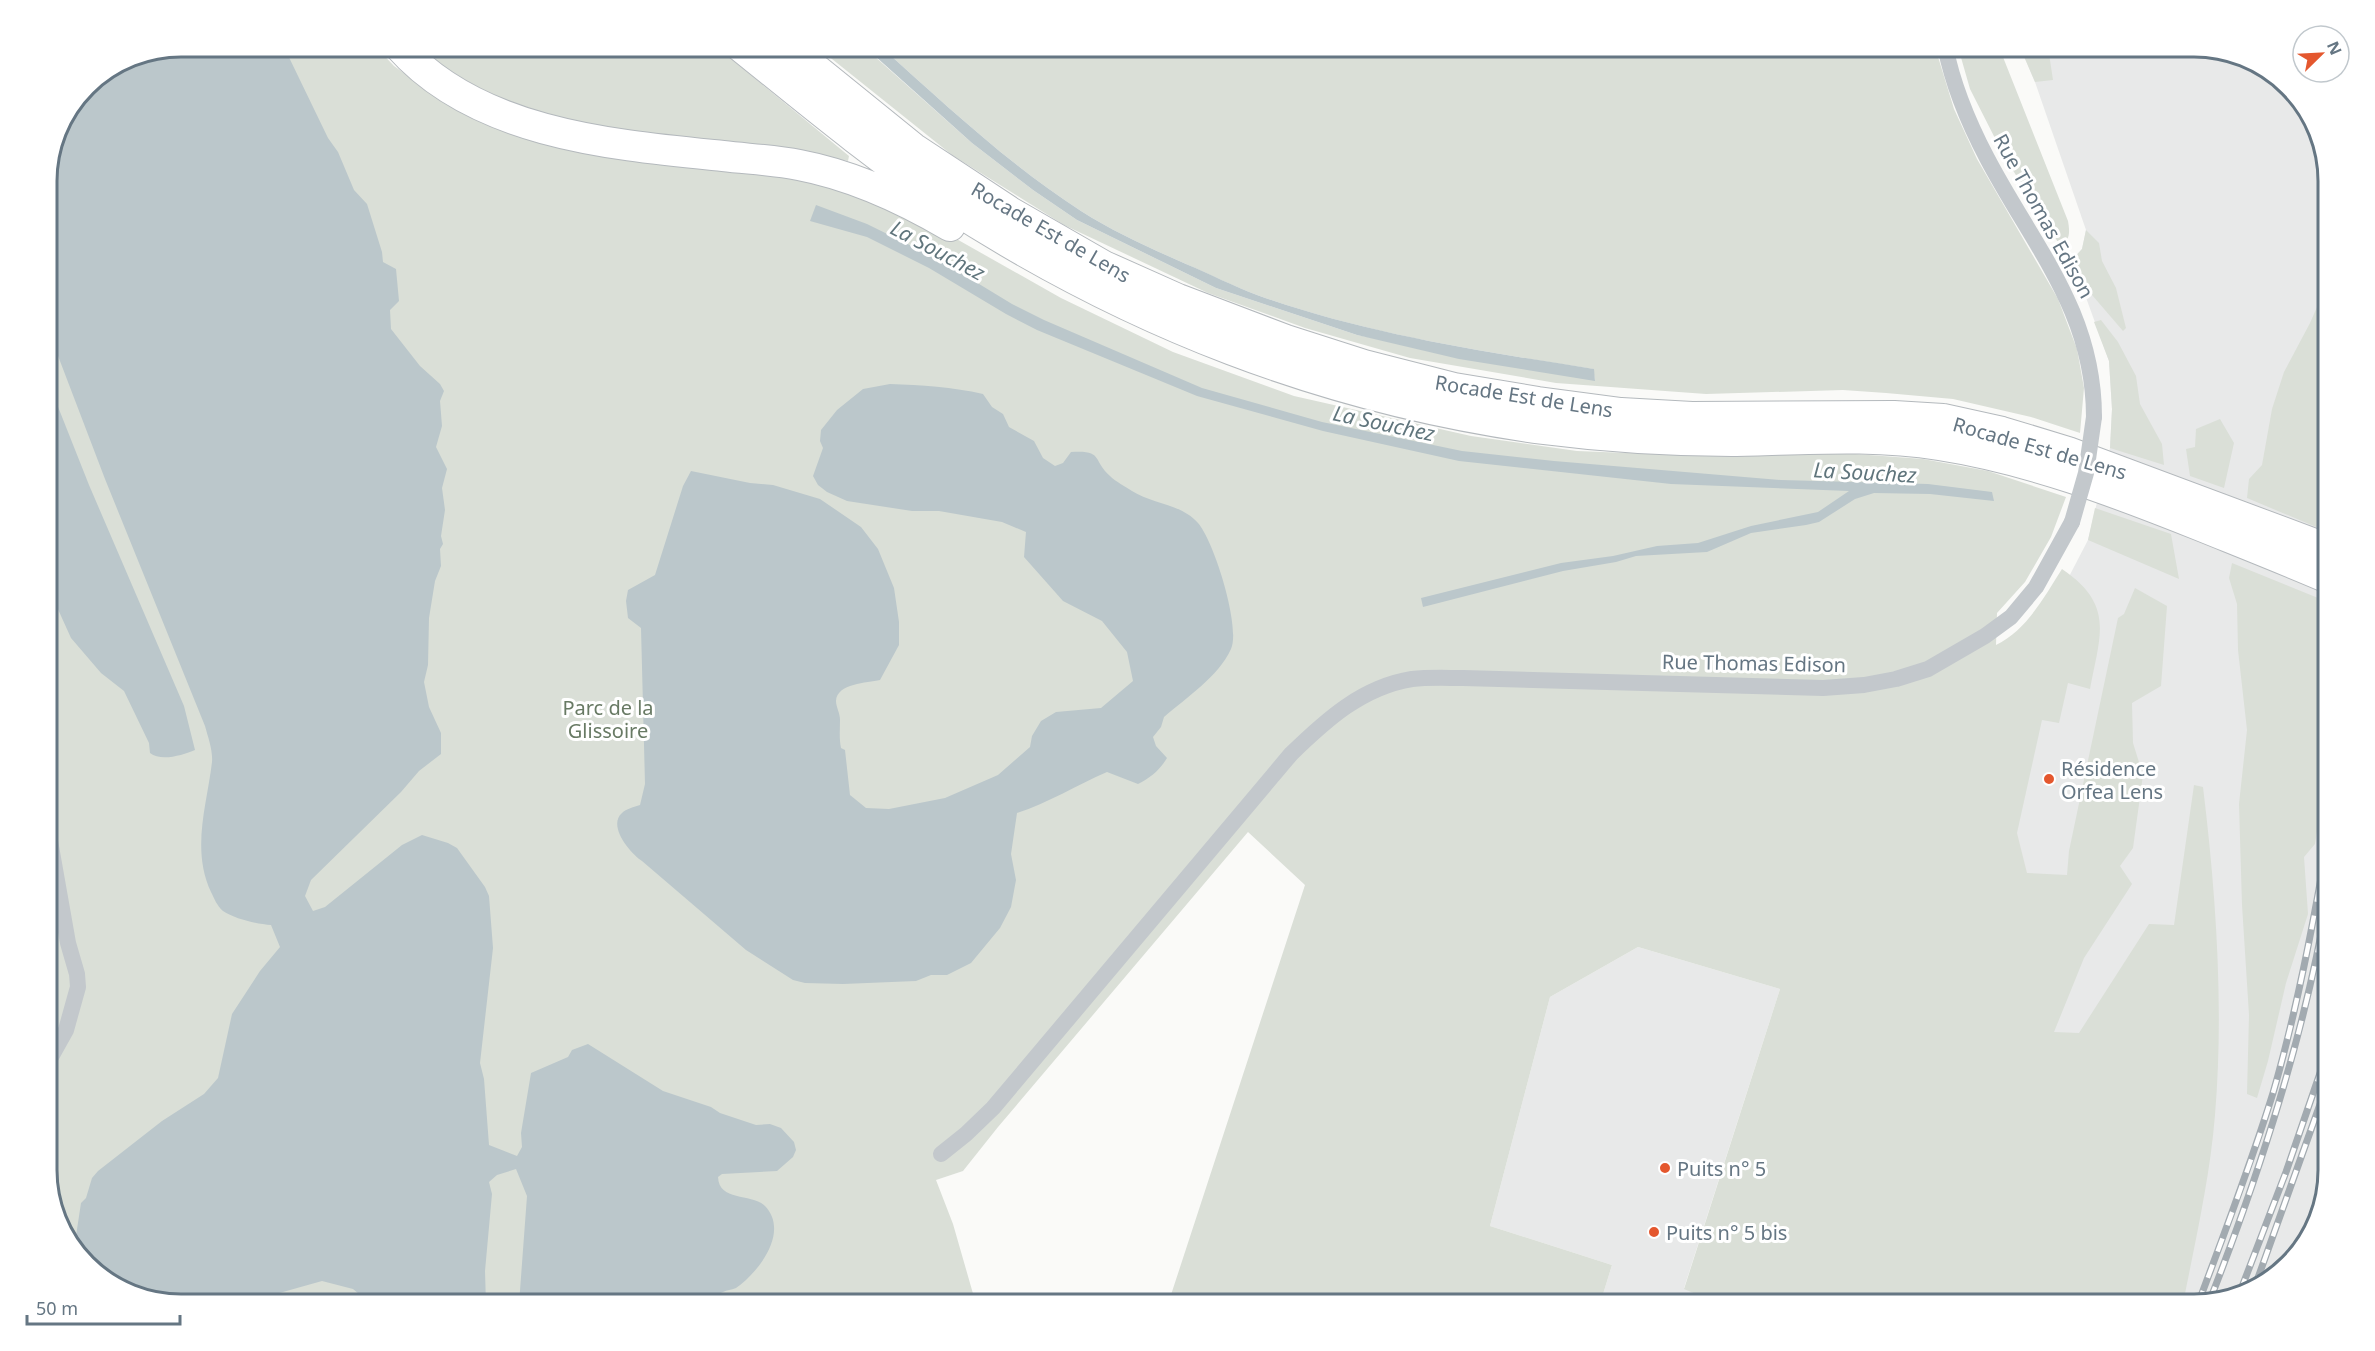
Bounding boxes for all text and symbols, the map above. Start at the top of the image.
north arrow [2291,24,2351,84]
text: N [2322,37,2347,58]
street label: Rue Thomas Edison [1988,129,2100,303]
street label: Rocade Est de Lens [966,175,1136,289]
water label: La Souchez [886,213,991,287]
street label: Rocade Est de Lens [1433,369,1615,423]
water label: La Souchez [1331,399,1438,448]
street label: Rocade Est de Lens [1950,410,2130,486]
water label: La Souchez [1813,455,1918,489]
street label: Rue Thomas Edison [1662,648,1846,678]
park label: Parc de la Glissoire [562,694,654,744]
place label: Résidence Orfea Lens [2061,755,2163,805]
marker: Résidence Orfea Lens [2042,772,2056,786]
place label: Puits n° 5 [1677,1155,1766,1182]
marker: Puits n° 5 [1658,1161,1672,1175]
place label: Puits n° 5 bis [1666,1219,1787,1246]
marker: Puits n° 5 bis [1647,1225,1661,1239]
scale bar [27,1288,180,1326]
text: 50 m [36,1296,78,1320]

